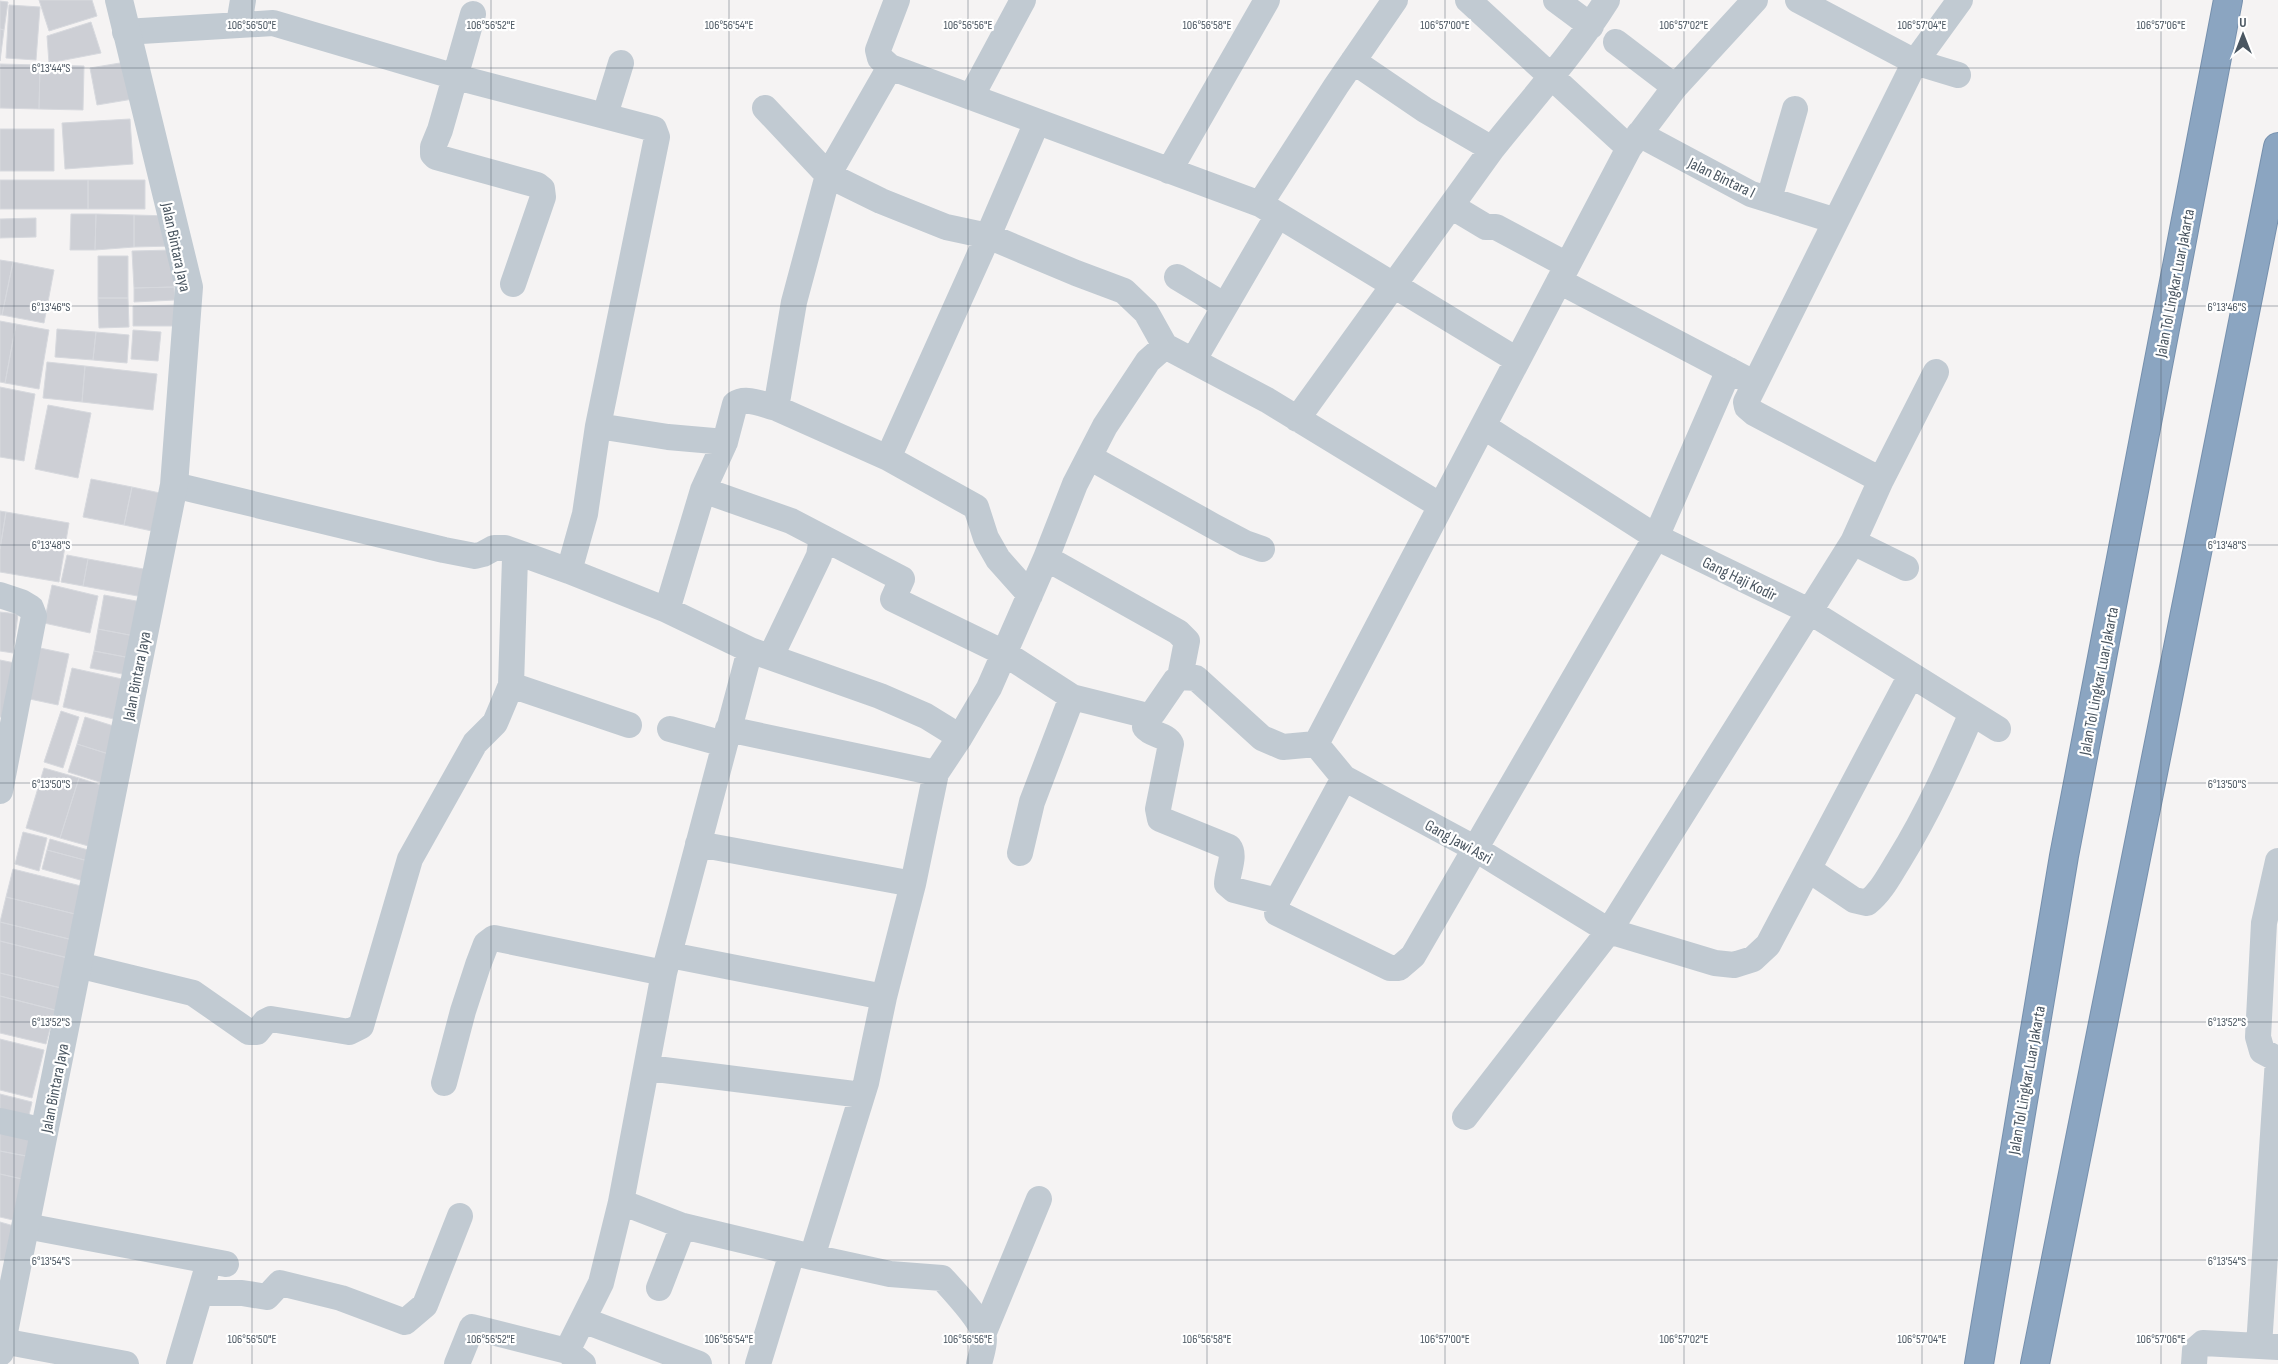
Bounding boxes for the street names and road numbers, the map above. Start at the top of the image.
street label: Jalan Bintara I [1684,154,1758,203]
street label: Jalan Bintara Jaya [157,200,194,294]
street label: Jalan Tol Lingkar Luar Jakarta [2152,208,2199,360]
street label: Gang Haji Kodir [1699,553,1780,606]
street label: Jalan Tol Lingkar Luar Jakarta [2076,606,2123,758]
street label: Jalan Bintara Jaya [119,630,155,723]
street label: Gang Jawi Asri [1421,816,1495,869]
street label: Jalan Tol Lingkar Luar Jakarta [2005,1005,2050,1157]
street label: Jalan Bintara Jaya [37,1042,73,1135]

